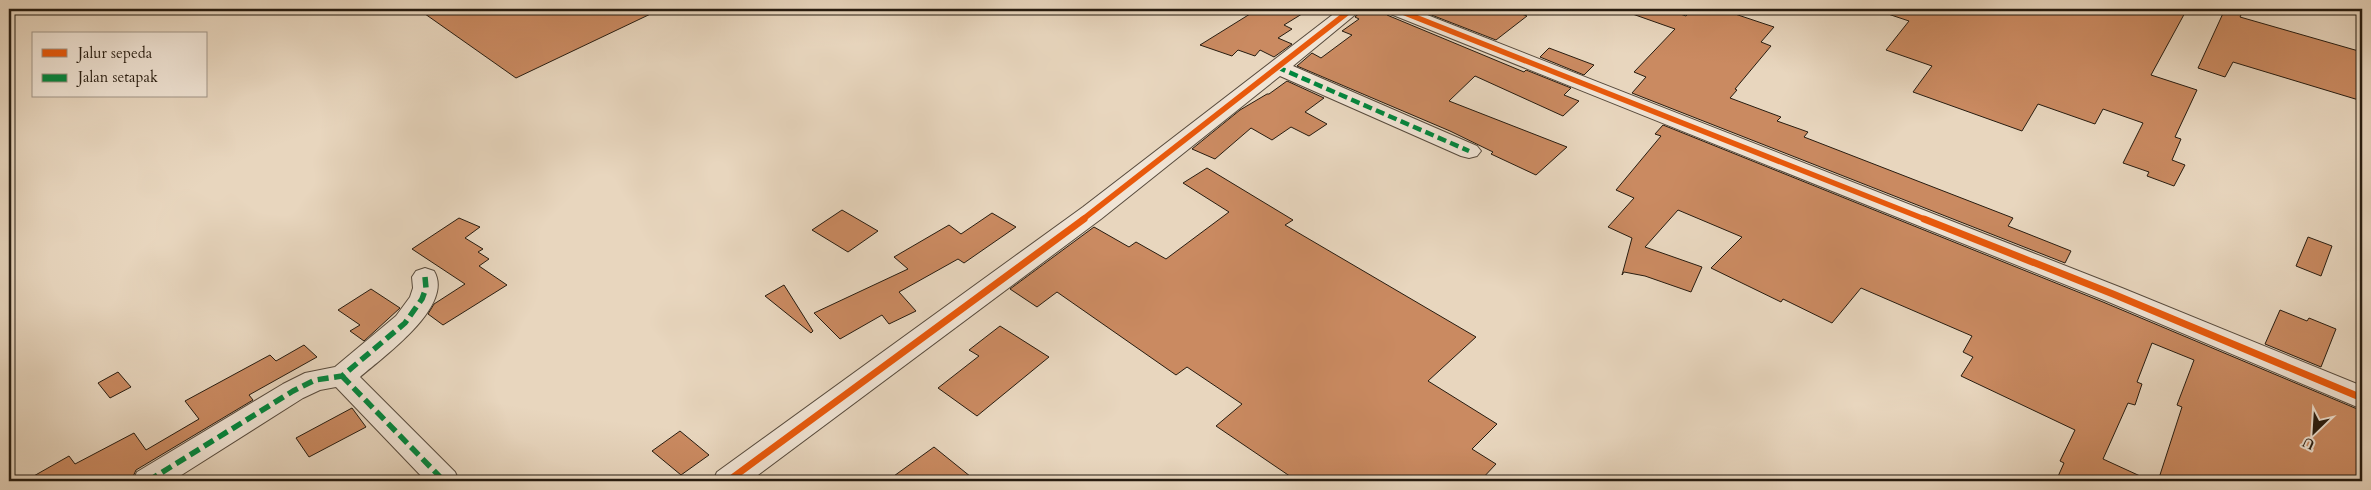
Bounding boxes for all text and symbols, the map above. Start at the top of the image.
legend [32,32,208,98]
text: Jalur sepeda [76,43,153,63]
text: Jalan setapak [76,67,158,87]
north arrow [2288,408,2338,458]
text: U [2299,432,2318,454]

